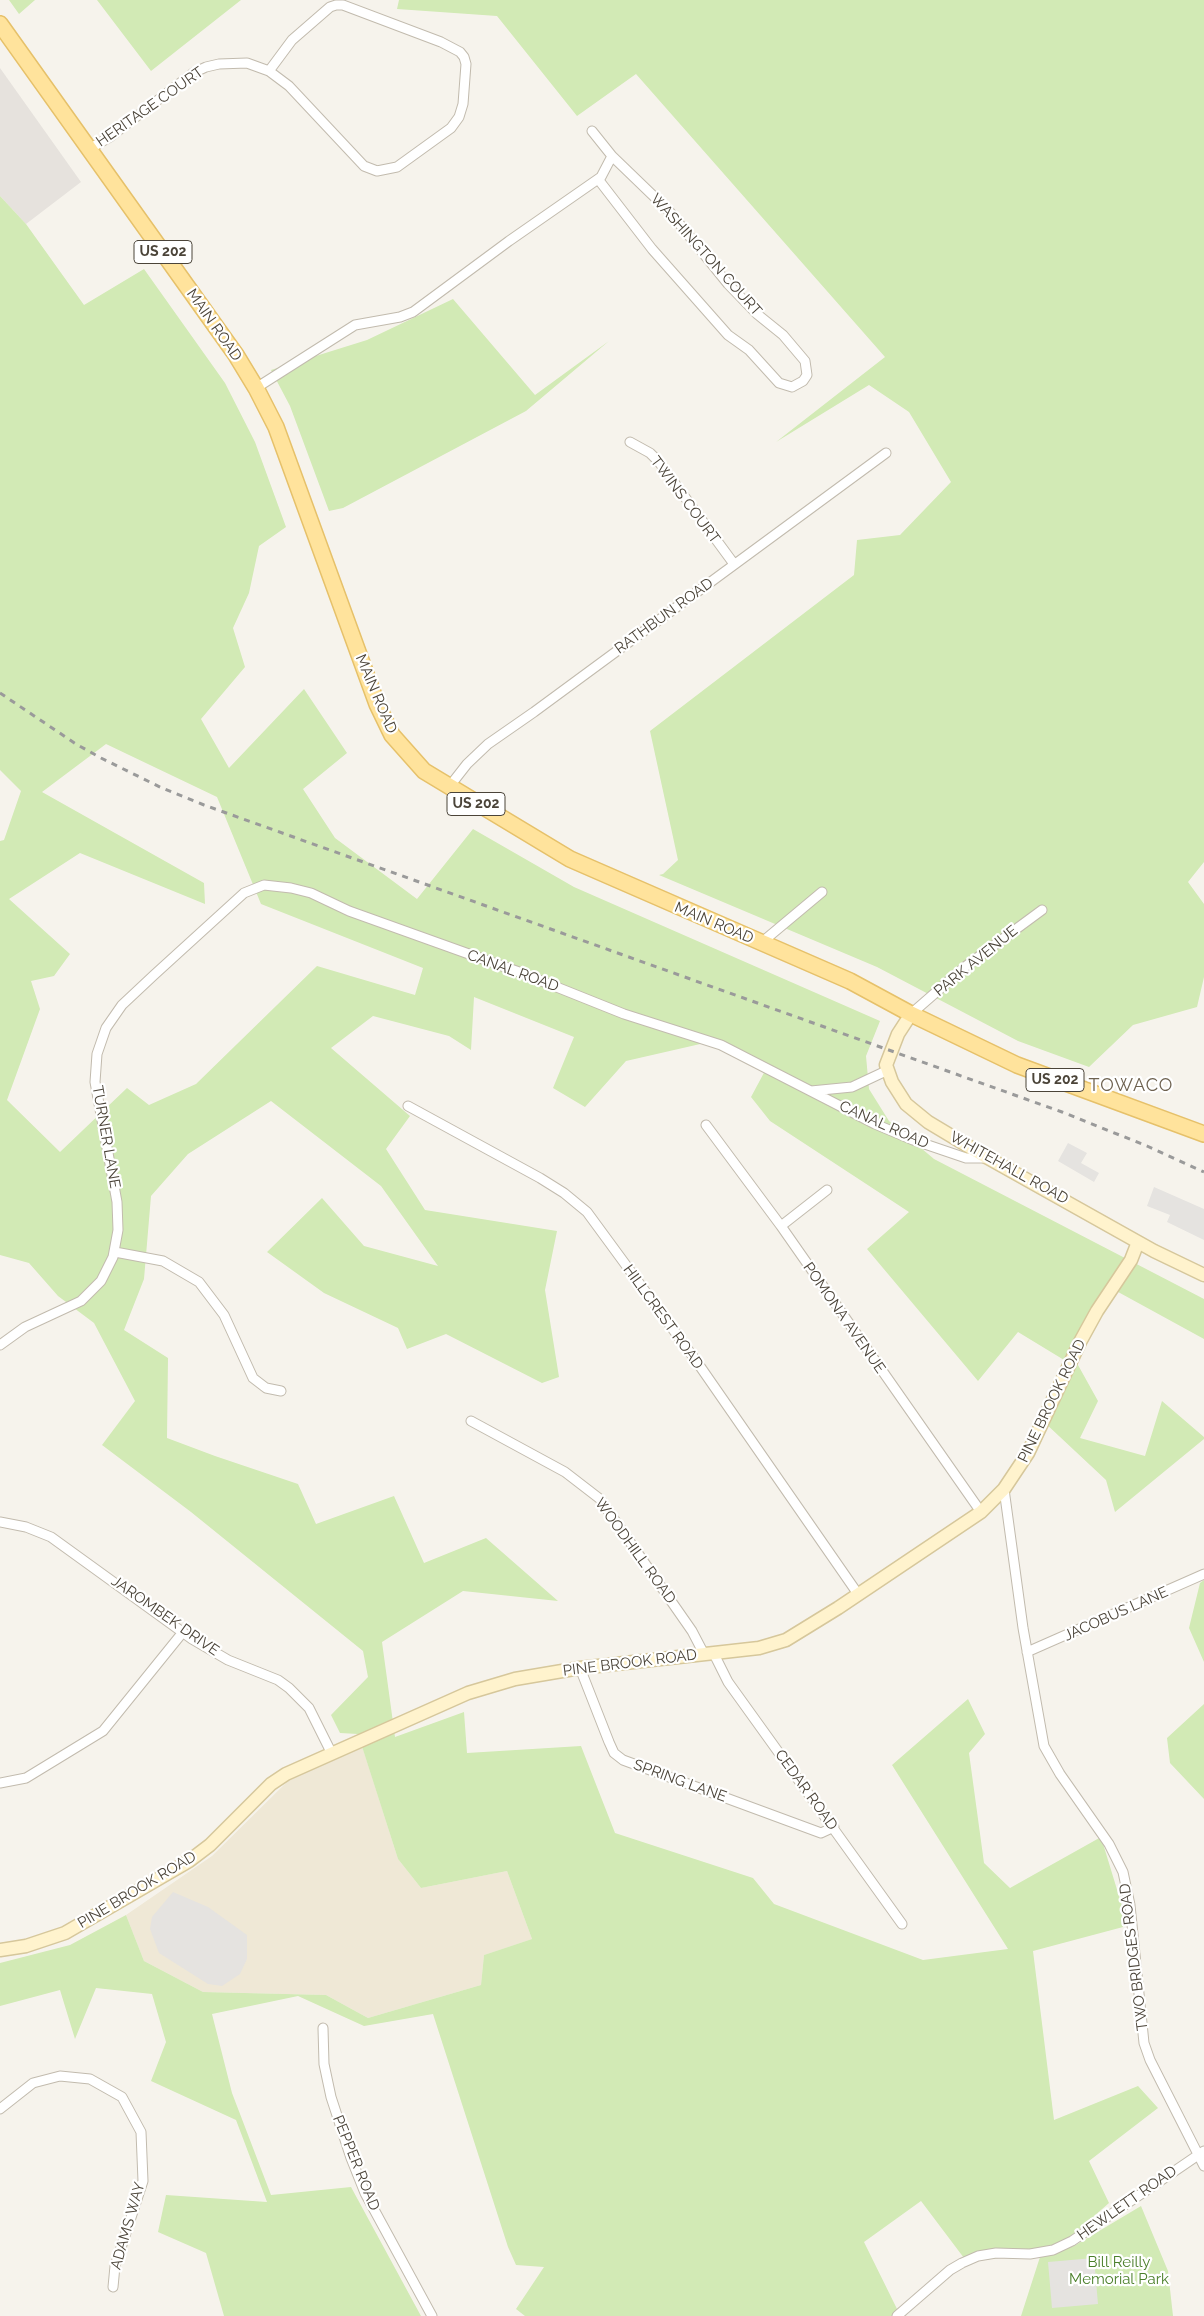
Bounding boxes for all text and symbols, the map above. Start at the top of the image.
street label: HERITAGE COURT [93,63,207,151]
street label: WASHINGTON COURT [646,190,766,320]
road number: US 202 [134,240,192,264]
street label: MAIN ROAD [183,285,245,365]
street label: TWINS COURT [646,453,724,547]
street label: RATHBUN ROAD [611,574,717,658]
street label: MAIN ROAD [351,652,401,736]
road number: US 202 [447,792,505,816]
street label: MAIN ROAD [672,898,756,948]
street label: PARK AVENUE [930,922,1022,1000]
street label: CANAL ROAD [465,946,561,996]
road number: US 202 [1026,1068,1084,1092]
district label: TOWACO [1088,1075,1174,1097]
street label: TURNER LANE [88,1084,124,1190]
street label: CANAL ROAD [836,1097,932,1153]
street label: WHITEHALL ROAD [947,1128,1071,1208]
street label: POMONA AVENUE [799,1259,889,1377]
street label: HILLCREST ROAD [619,1261,707,1373]
street label: PINE BROOK ROAD [1014,1336,1090,1466]
street label: WOODHILL ROAD [591,1495,679,1607]
street label: JAROMBEK DRIVE [108,1572,222,1660]
street label: JACOBUS LANE [1061,1583,1171,1645]
street label: PINE BROOK ROAD [562,1646,698,1680]
street label: CEDAR ROAD [771,1746,841,1834]
street label: SPRING LANE [631,1756,729,1806]
street label: PINE BROOK ROAD [75,1848,199,1932]
street label: TWO BRIDGES ROAD [1116,1882,1152,2032]
street label: PEPPER ROAD [329,2113,383,2213]
street label: HEWLETT ROAD [1074,2162,1180,2244]
street label: ADAMS WAY [107,2180,149,2272]
park label: Bill Reilly Memorial Park [1069,2253,1169,2288]

